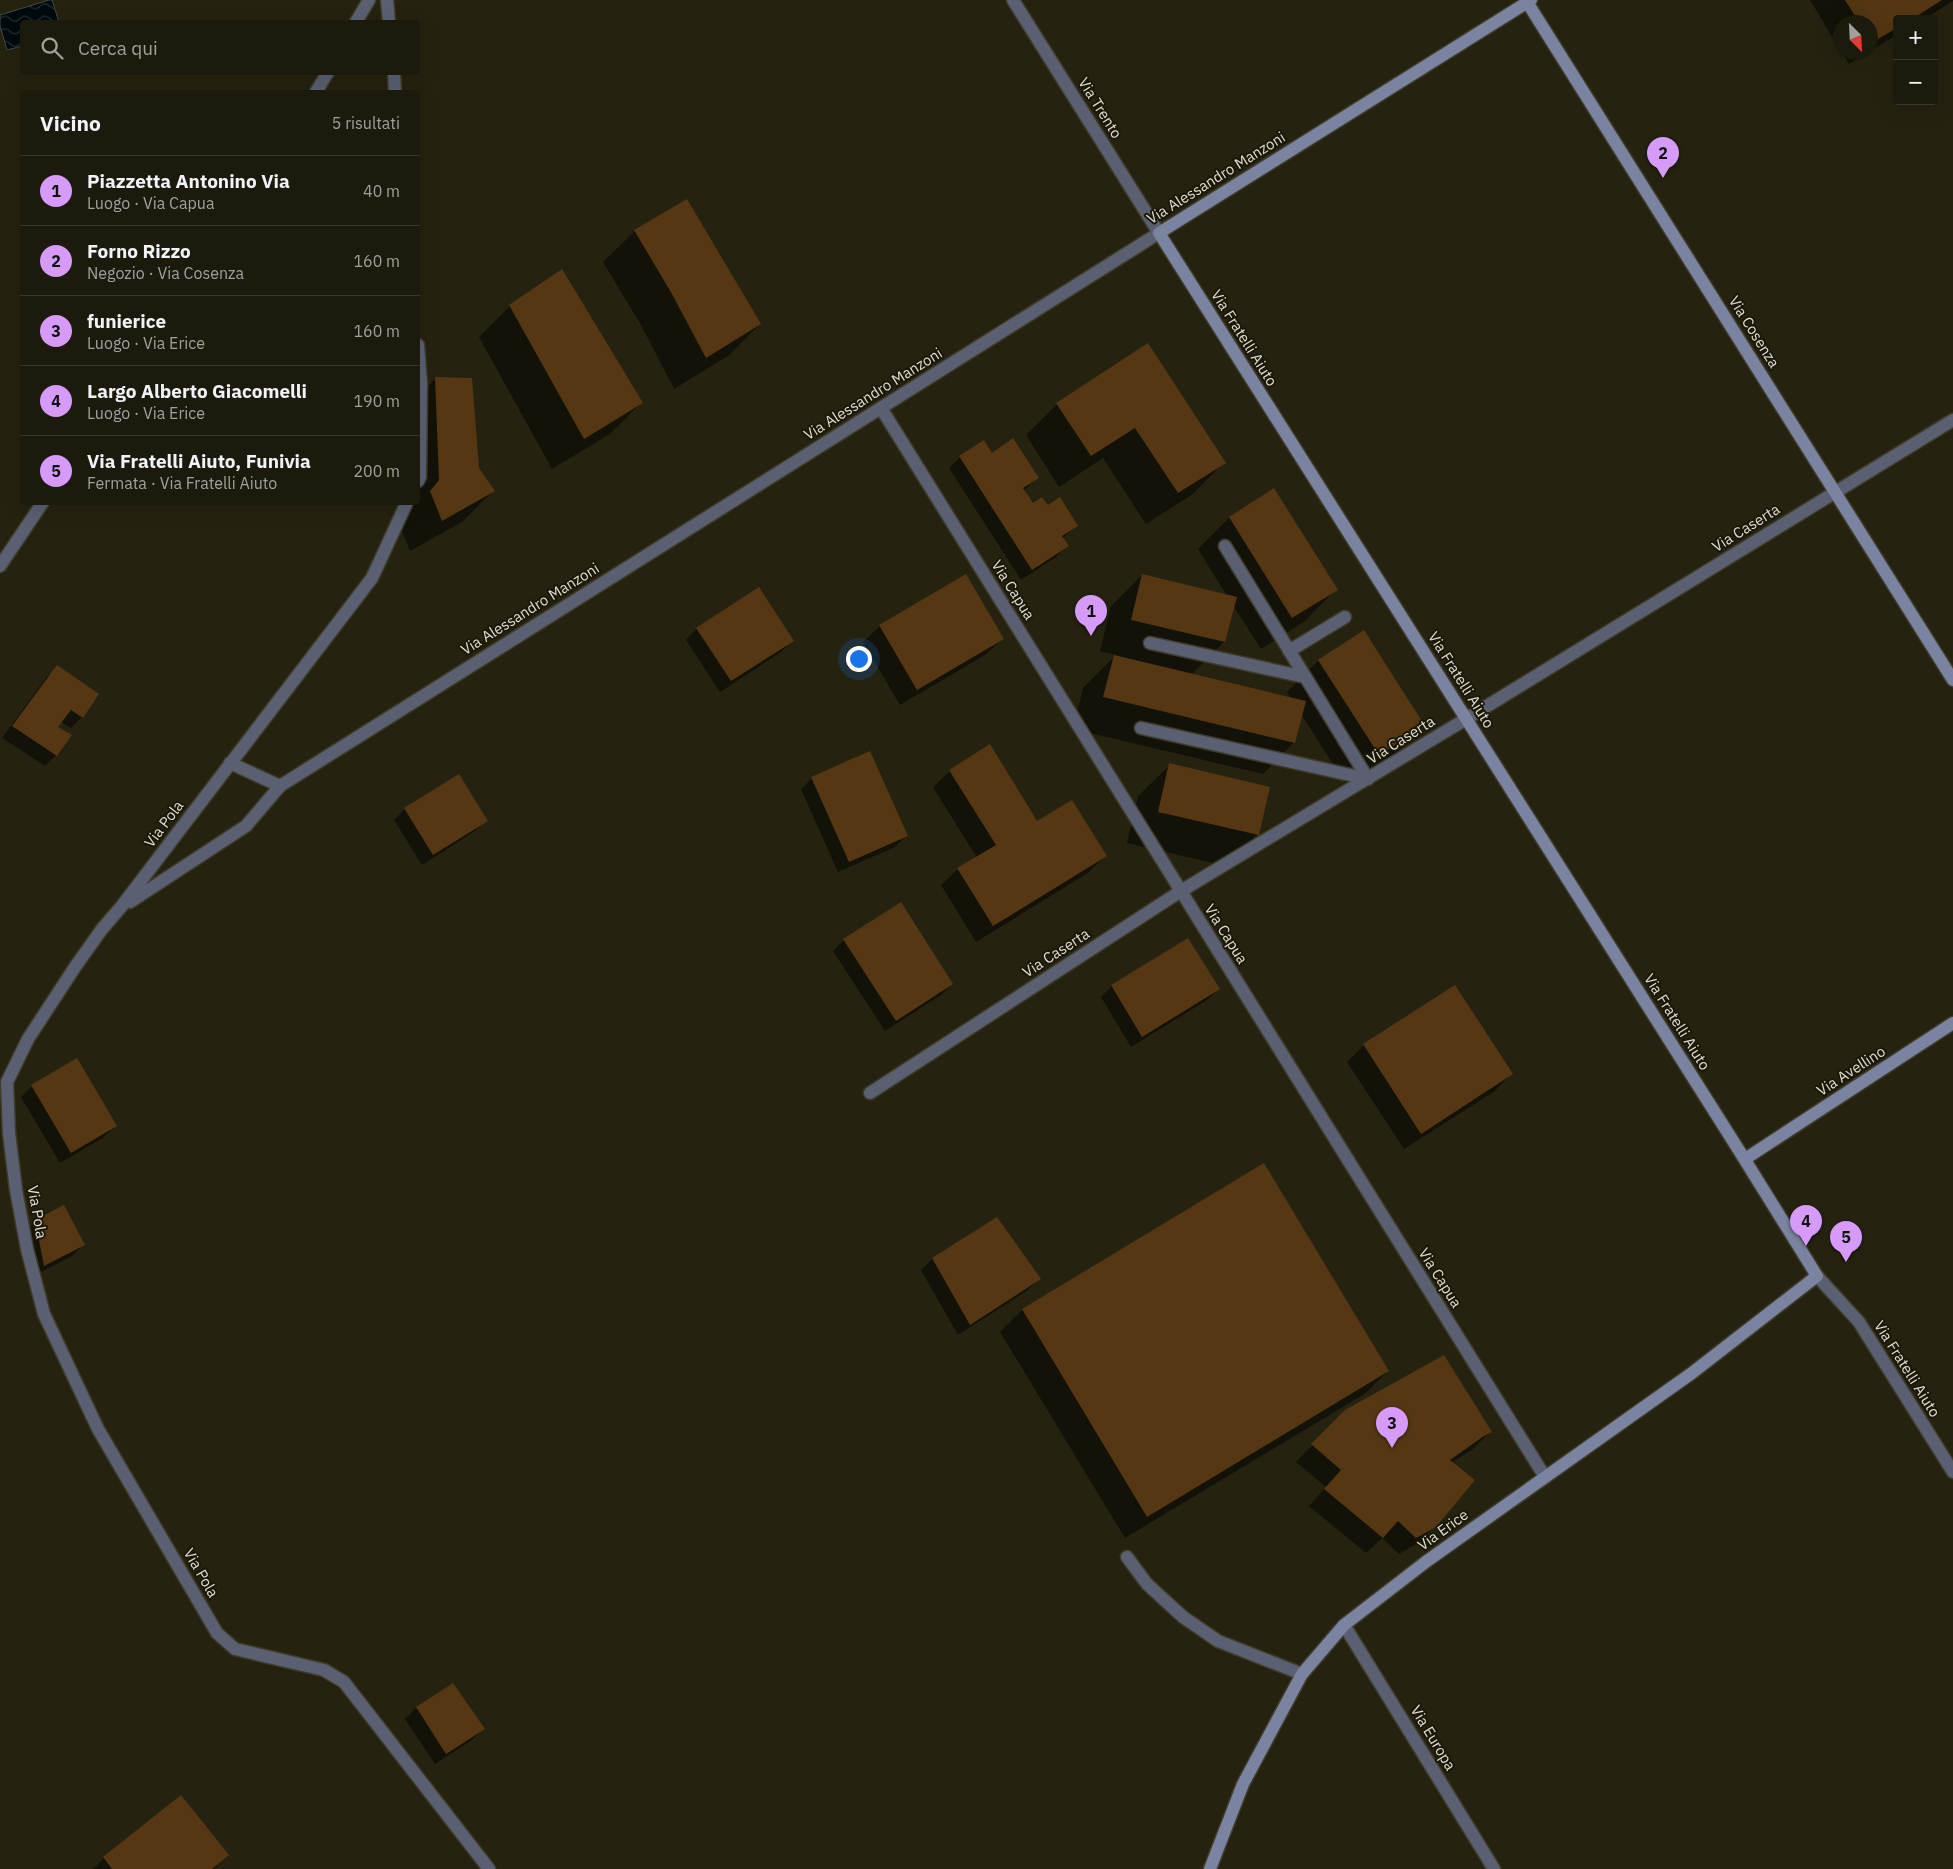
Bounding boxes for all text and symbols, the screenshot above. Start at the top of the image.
north arrow [1833,15,1878,60]
map controls [1893,15,1938,105]
button: + [1893,15,1938,60]
search box [20,20,420,75]
icon: search [38,34,66,62]
text: Cerca qui [78,36,158,60]
button: − [1893,60,1938,105]
street label: Via Trento [1074,74,1127,142]
text: Vicino [40,109,101,137]
text: 5 risultati [332,113,400,133]
street label: Via Alessandro Manzoni [1143,127,1288,228]
pin: 2 [1647,137,1679,178]
text: Piazzetta Antonino Via [87,169,290,193]
text: 1 [51,181,61,201]
text: 40 m [363,181,400,201]
text: Luogo · Via Capua [87,193,214,213]
text: Forno Rizzo [87,239,191,263]
text: 2 [51,251,61,271]
text: 160 m [353,251,400,271]
text: Negozio · Via Cosenza [87,263,244,283]
street label: Via Fratelli Aiuto [1207,286,1282,390]
street label: Via Cosenza [1725,292,1784,371]
text: funierice [87,309,166,333]
text: 3 [51,321,61,341]
text: 160 m [353,321,400,341]
text: Luogo · Via Erice [87,333,205,353]
street label: Via Alessandro Manzoni [800,343,945,444]
text: Largo Alberto Giacomelli [87,379,307,403]
text: 4 [51,391,61,411]
text: 190 m [353,391,400,411]
text: Luogo · Via Erice [87,403,205,423]
text: Via Fratelli Aiuto, Funivia [87,449,311,473]
text: 5 [51,461,61,481]
text: 200 m [353,461,400,481]
text: Fermata · Via Fratelli Aiuto [87,473,277,493]
street label: Via Caserta [1708,499,1783,556]
street label: Via Capua [988,556,1039,623]
street label: Via Alessandro Manzoni [457,558,602,659]
pin: 1 [1075,595,1107,636]
street label: Via Fratelli Aiuto [1424,628,1499,732]
your location [846,646,872,672]
street label: Via Caserta [1363,711,1438,768]
street label: Via Pola [140,797,187,851]
street label: Via Capua [1201,900,1252,967]
street label: Via Caserta [1019,924,1093,981]
street label: Via Fratelli Aiuto [1640,970,1715,1074]
street label: Via Avellino [1813,1041,1889,1100]
street label: Via Pola [23,1184,52,1240]
pin: 4 [1790,1205,1822,1246]
pin: 5 [1830,1221,1862,1262]
street label: Via Capua [1415,1244,1466,1311]
street label: Via Fratelli Aiuto [1870,1317,1945,1421]
pin: 3 [1376,1407,1408,1448]
street label: Via Erice [1414,1505,1472,1554]
street label: Via Pola [180,1545,223,1601]
street label: Via Europa [1407,1702,1460,1774]

